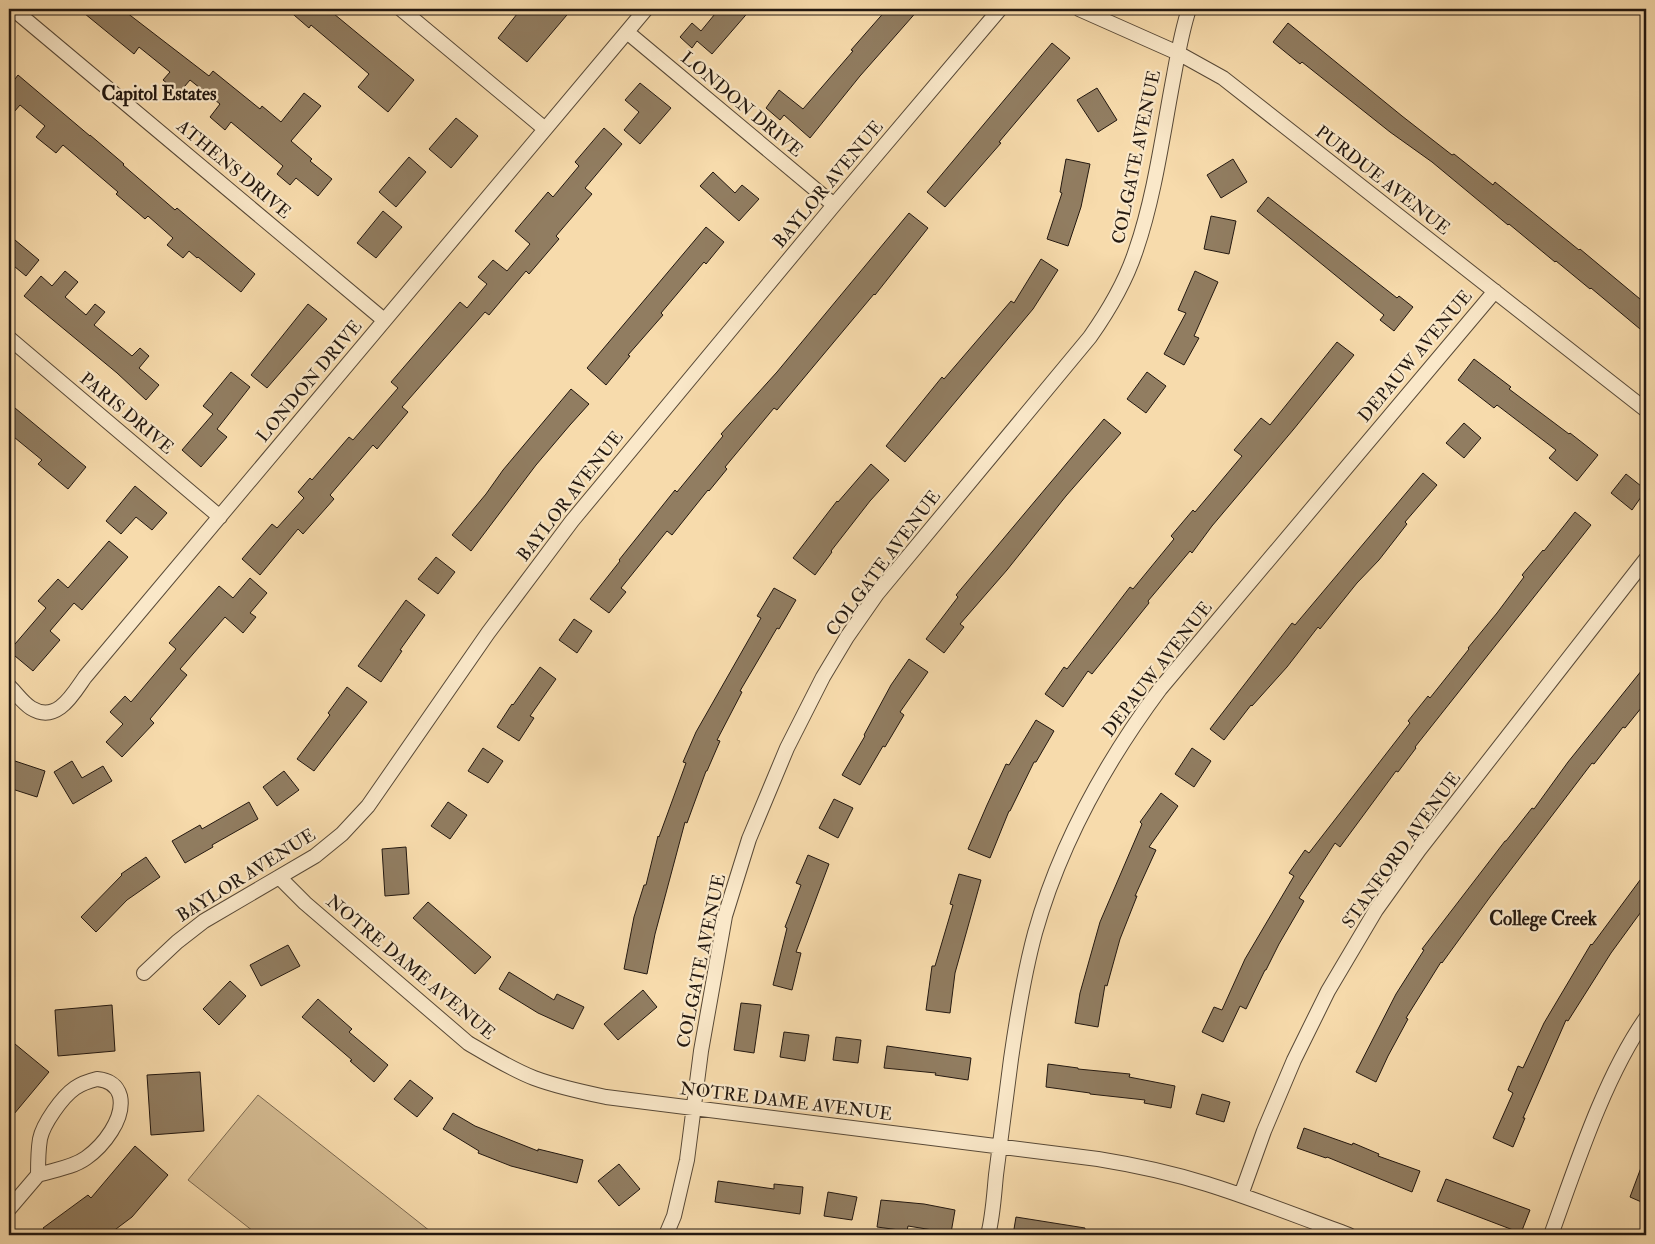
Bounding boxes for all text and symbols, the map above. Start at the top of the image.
street label: LONDON DRIVE [676,46,808,162]
street label: COLGATE AVENUE [1107,68,1166,246]
district label: Capitol Estates [102,82,217,107]
street label: ATHENS DRIVE [171,114,296,224]
street label: BAYLOR AVENUE [768,116,888,253]
street label: PURDUE AVENUE [1311,121,1455,240]
street label: DEPAUW AVENUE [1353,285,1477,427]
street label: LONDON DRIVE [251,315,367,447]
street label: PARIS DRIVE [75,367,178,459]
street label: BAYLOR AVENUE [512,426,629,566]
street label: COLGATE AVENUE [821,486,946,641]
street label: DEPAUW AVENUE [1097,597,1217,742]
street label: STANFORD AVENUE [1337,768,1466,933]
street label: BAYLOR AVENUE [173,823,320,927]
street label: COLGATE AVENUE [672,872,731,1050]
street label: NOTRE DAME AVENUE [321,890,500,1045]
district label: College Creek [1489,907,1598,932]
street label: NOTRE DAME AVENUE [678,1077,893,1126]

